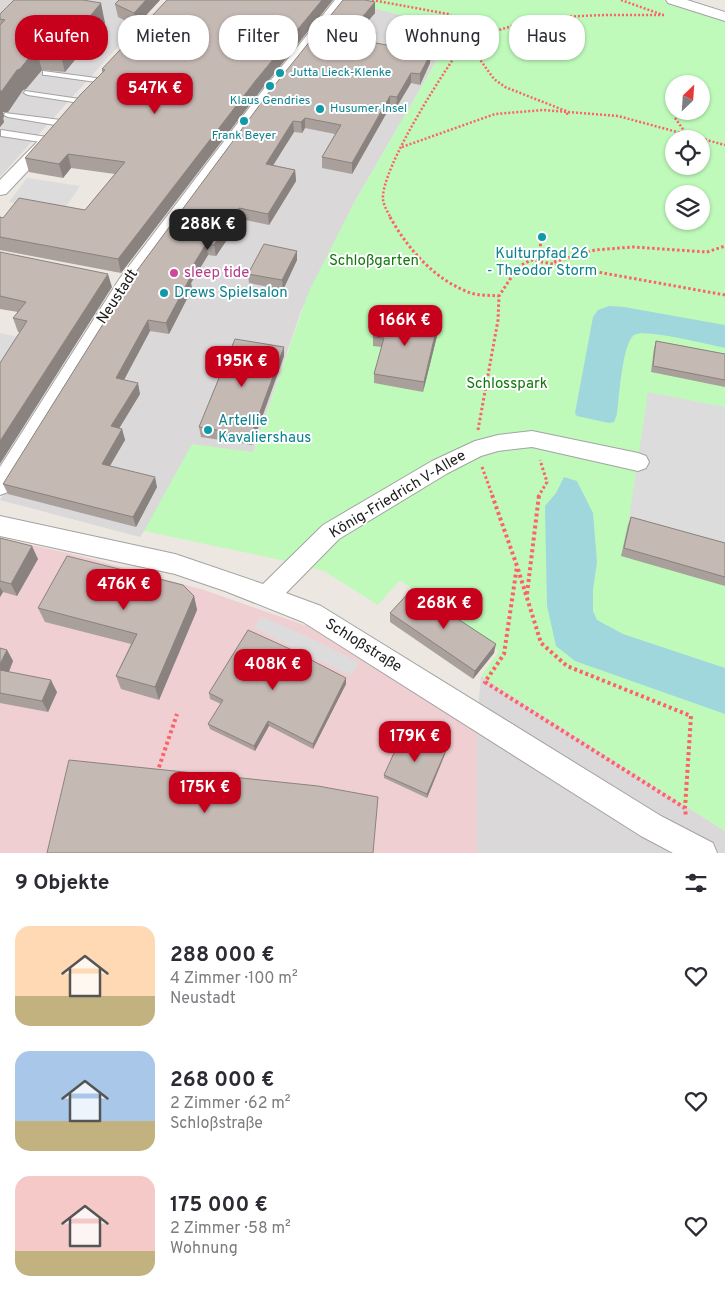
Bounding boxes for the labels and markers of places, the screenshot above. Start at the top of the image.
place label: Jutta Lieck-Klenke [290,65,391,81]
marker: Jutta Lieck-Klenke [274,67,286,79]
pin: 547K € [114,72,196,115]
marker: Klaus Gendries [264,80,276,92]
place label: Klaus Gendries [230,93,310,109]
place label: Husumer Insel [330,101,407,117]
marker: Husumer Insel [314,103,326,115]
marker: Frank Beyer [238,115,250,127]
place label: Frank Beyer [212,128,277,144]
pin: 288K € [167,208,249,251]
marker: Kulturpfad 26 - Theodor Storm [536,231,548,243]
place label: Kulturpfad 26 - Theodor Storm [487,245,597,281]
place label: sleep tide [184,264,249,283]
marker: sleep tide [168,267,180,279]
place label: Drews Spielsalon [174,284,288,303]
marker: Drews Spielsalon [158,287,170,299]
pin: 166K € [364,304,446,347]
pin: 195K € [201,346,283,388]
place label: Artellie Kavaliershaus [218,412,311,448]
marker: Artellie Kavaliershaus [202,424,214,436]
pin: 476K € [83,568,165,611]
pin: 268K € [403,588,485,630]
pin: 408K € [232,648,314,691]
pin: 179K € [374,720,456,763]
pin: 175K € [164,772,246,814]

